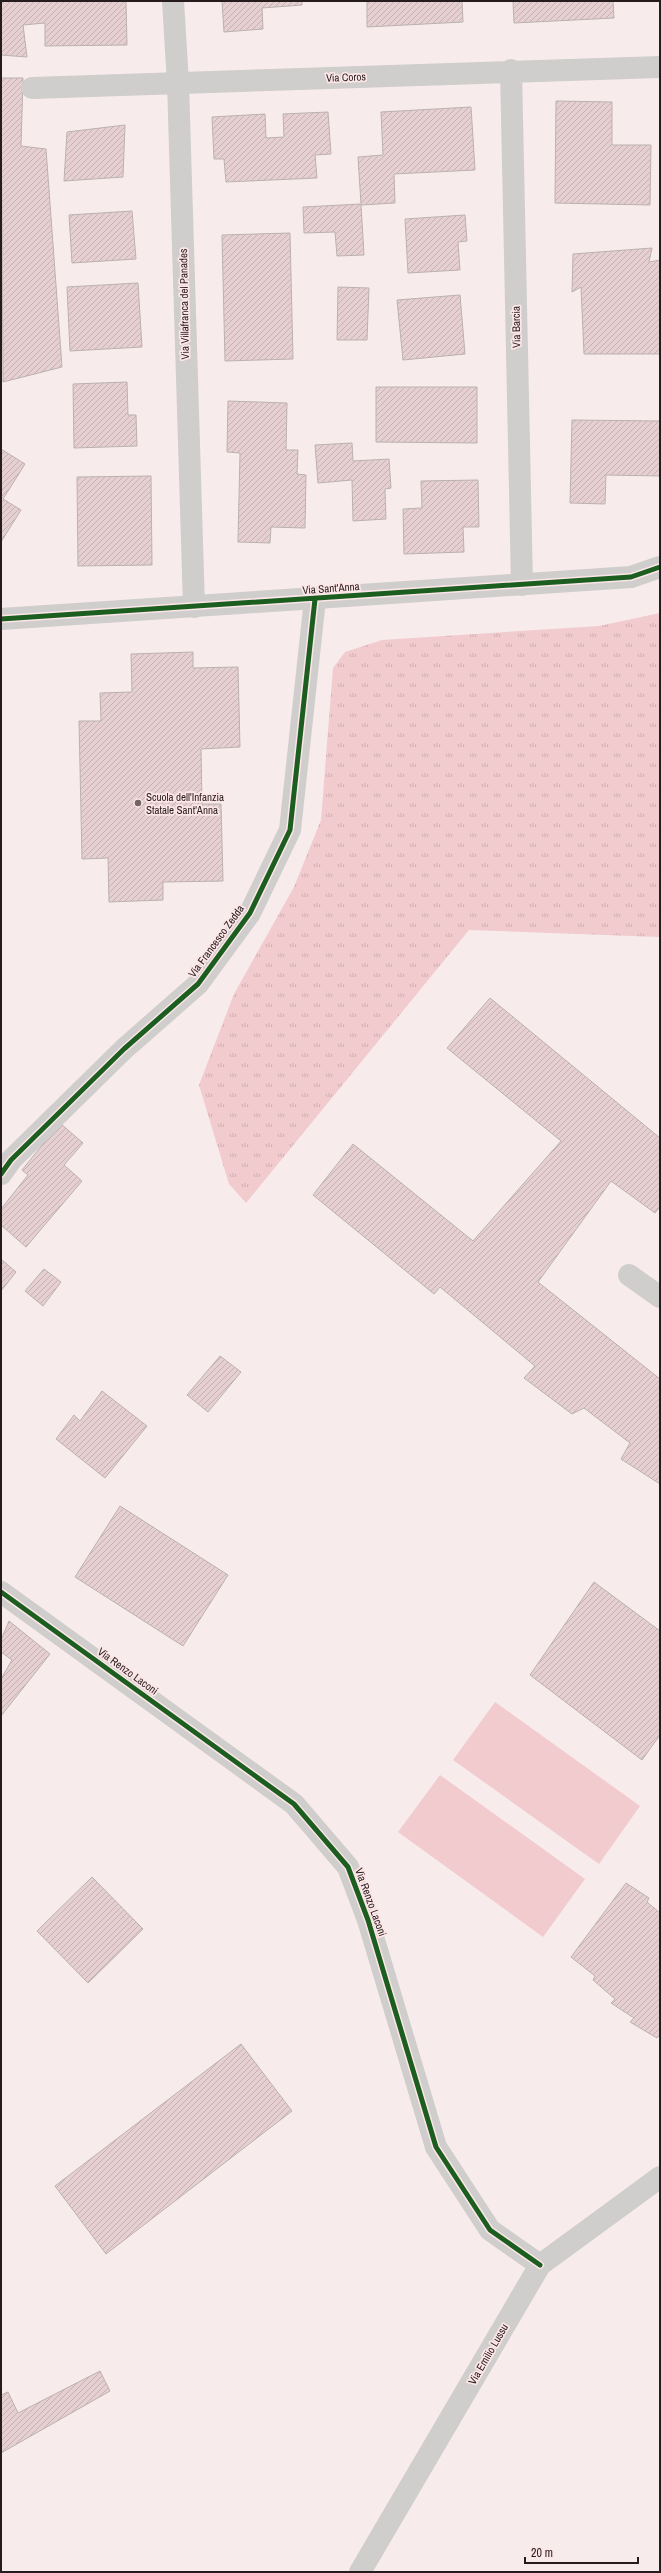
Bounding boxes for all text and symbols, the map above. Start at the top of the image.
street label: Via Coros [326,69,367,85]
street label: Via Villafranca del Panades [176,248,192,360]
street label: Via Barcia [509,306,523,348]
street label: Via Sant'Anna [302,579,360,597]
place label: Scuola dell'Infanzia Statale Sant'Anna [146,790,224,817]
marker: Scuola dell'Infanzia Statale Sant'Anna [133,798,143,808]
street label: Via Francesco Zedda [185,902,247,980]
street label: Via Renzo Laconi [95,1644,161,1698]
street label: Via Renzo Laconi [352,1866,390,1938]
street label: Via Emilio Lussu [465,2321,511,2387]
scale bar [525,2539,638,2565]
text: 20 m [531,2545,553,2561]

